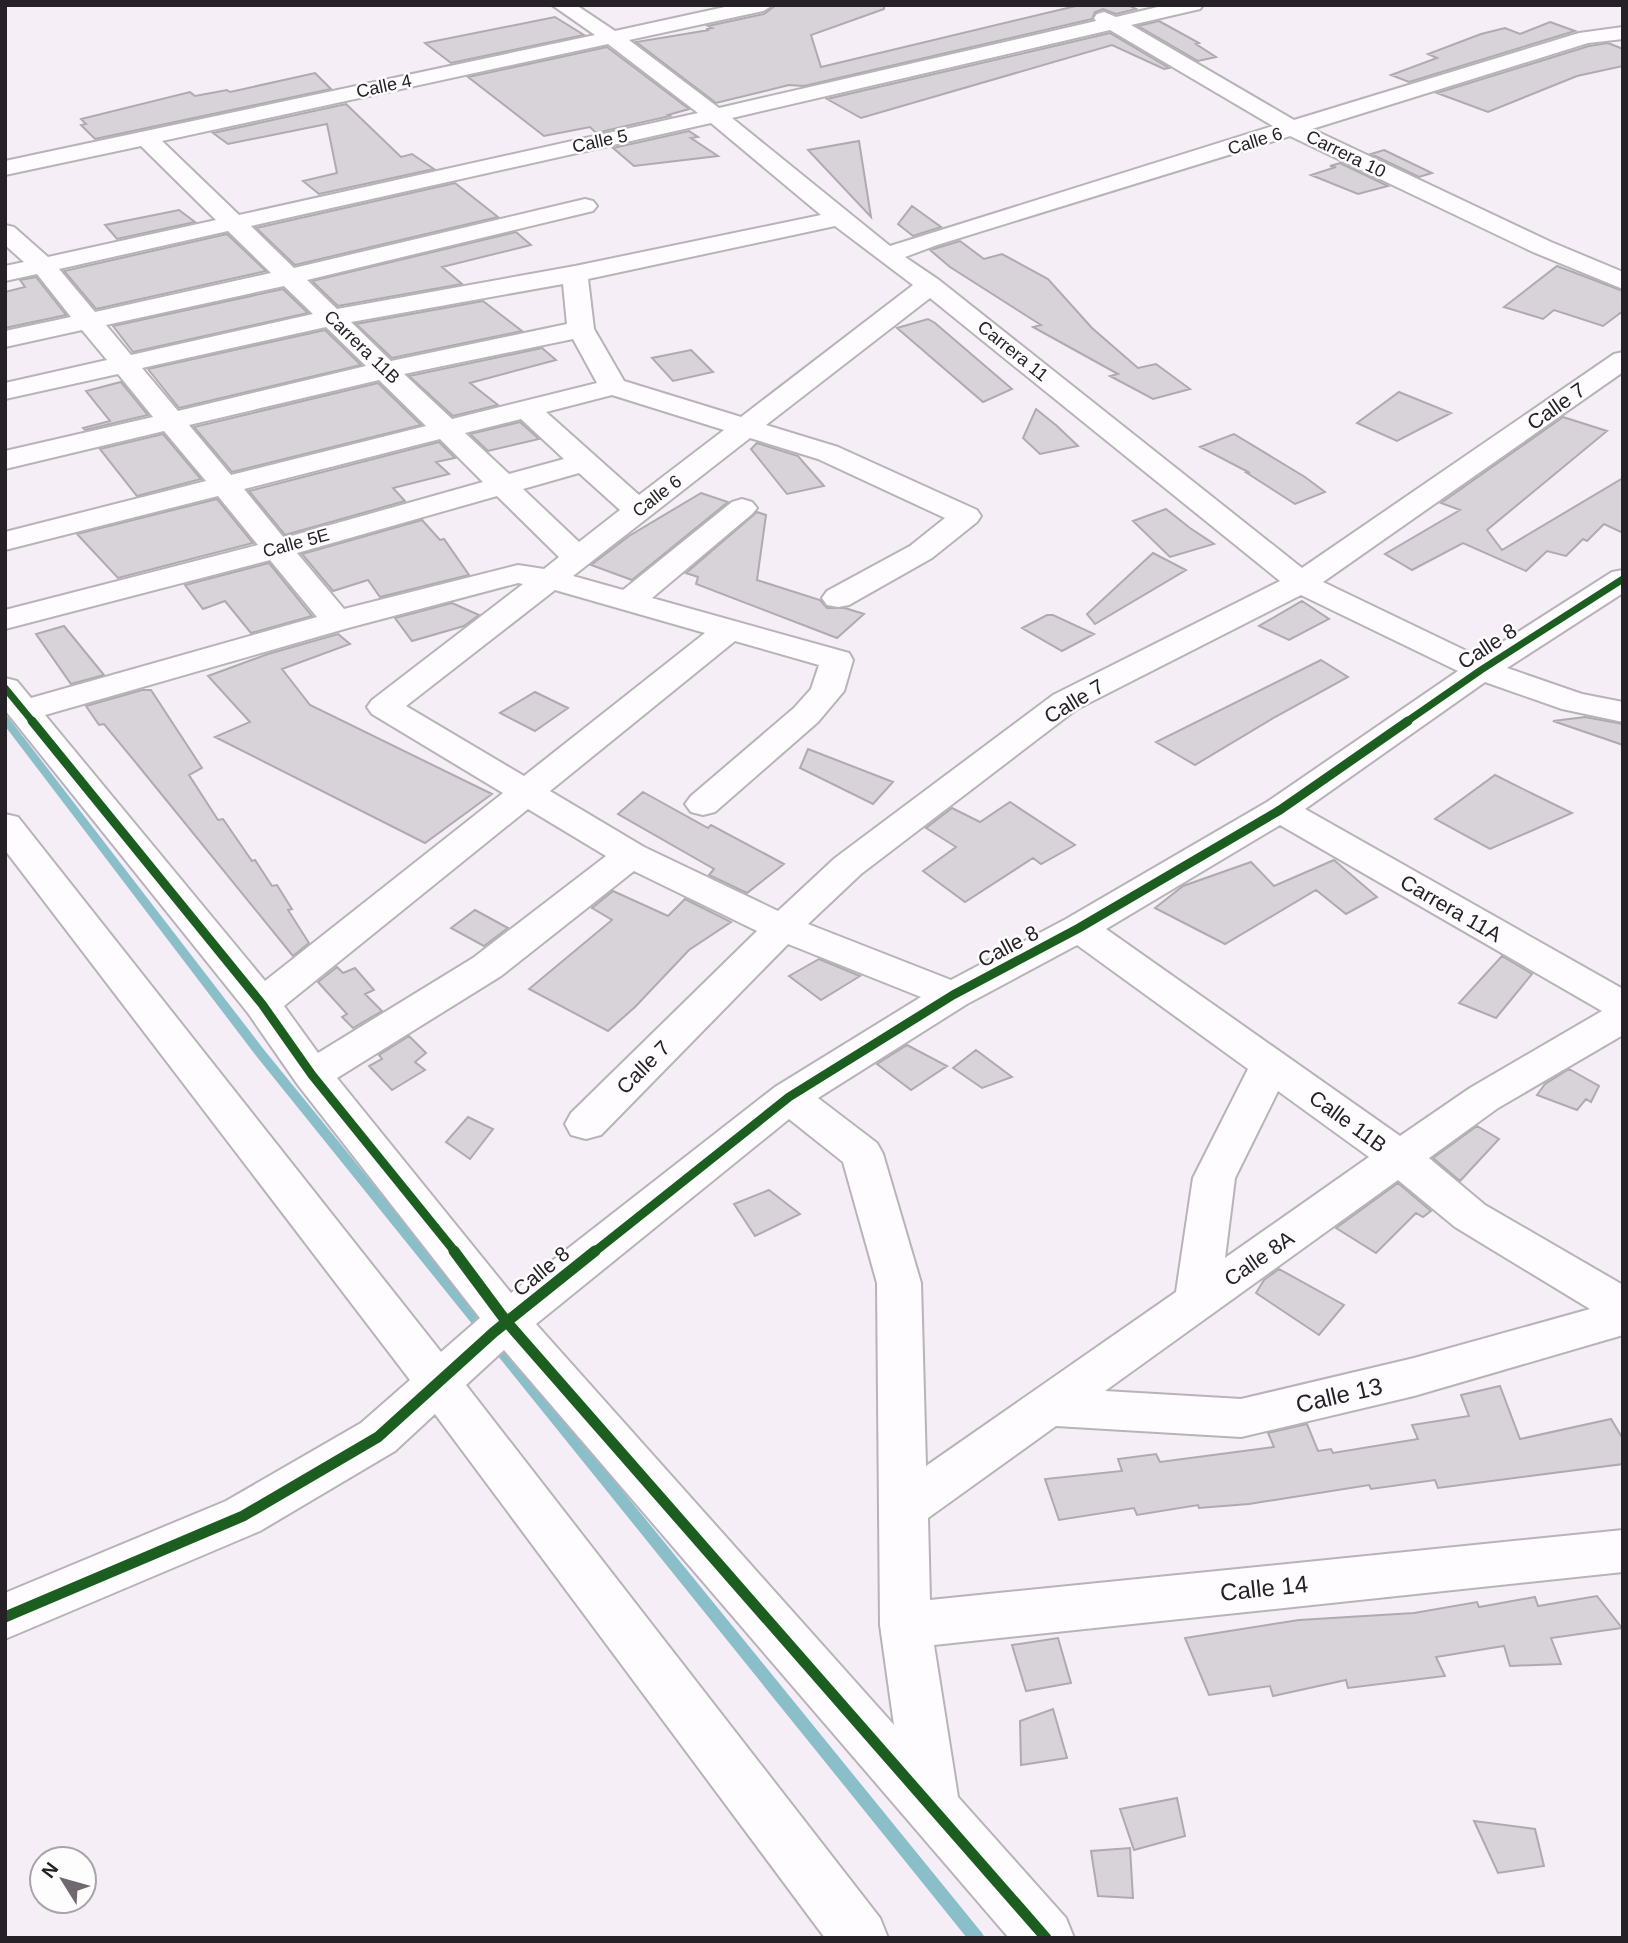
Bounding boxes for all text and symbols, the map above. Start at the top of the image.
street label: Calle 4 [355,70,413,102]
street label: Calle 6 [1225,123,1285,159]
street label: Calle 5 [571,125,629,157]
street label: Carrera 10 [1303,126,1389,182]
street label: Carrera 11B [320,306,404,388]
street label: Carrera 11 [974,317,1052,385]
street label: Calle 7 [1523,378,1589,434]
street label: Calle 6 [629,471,685,521]
street label: Calle 5E [261,525,331,561]
street label: Calle 8 [1453,619,1521,673]
street label: Calle 7 [1040,674,1108,728]
street label: Carrera 11A [1396,870,1506,946]
street label: Calle 8 [974,921,1042,971]
street label: Calle 7 [612,1036,674,1098]
street label: Calle 11B [1305,1085,1391,1157]
street label: Calle 8A [1220,1226,1298,1290]
street label: Calle 8 [508,1241,574,1301]
street label: Calle 13 [1293,1372,1385,1418]
street label: Calle 14 [1219,1570,1309,1606]
north arrow [28,1845,98,1915]
text: N [37,1858,62,1882]

